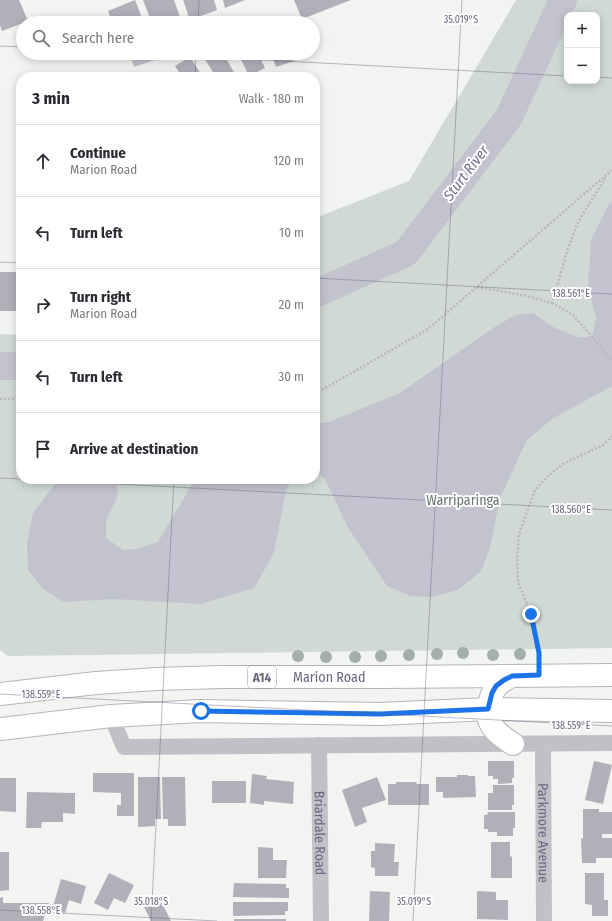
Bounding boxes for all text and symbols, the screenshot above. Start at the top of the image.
map controls [564,12,600,84]
button: + [564,12,600,48]
text: 35.019°S [444,14,478,26]
search box [16,16,320,60]
icon: search [30,27,52,49]
text: Search here [62,29,134,47]
button: − [564,48,600,84]
text: 3 min [32,88,70,109]
text: Walk · 180 m [239,91,304,106]
water label: Sturt River [439,141,493,205]
text: Continue [70,144,126,162]
icon: ahead [32,150,54,172]
text: 120 m [273,153,304,168]
text: Marion Road [70,162,137,177]
icon: left [32,222,54,244]
text: Turn left [70,224,123,242]
text: 10 m [279,225,304,240]
text: Turn right [70,288,131,306]
text: 138.561°E [552,288,590,300]
icon: right [32,294,54,316]
text: 20 m [278,297,304,312]
text: Marion Road [70,306,137,321]
icon: left [32,366,54,388]
text: Turn left [70,368,123,386]
text: 30 m [278,369,304,384]
icon: arrive [32,438,54,460]
text: Arrive at destination [70,440,198,458]
park label: Warriparinga [426,492,500,509]
text: 138.560°E [551,504,591,516]
route end [522,605,540,623]
road number: A14 [248,666,276,688]
street label: Marion Road [293,669,365,686]
text: 138.559°E [22,689,61,701]
route start [192,702,210,720]
text: 138.559°E [552,720,591,732]
street label: Parkmore Avenue [534,783,552,883]
street label: Briardale Road [311,791,328,875]
text: 35.018°S [134,896,168,908]
text: 35.019°S [397,896,431,908]
text: 138.558°E [21,905,61,917]

